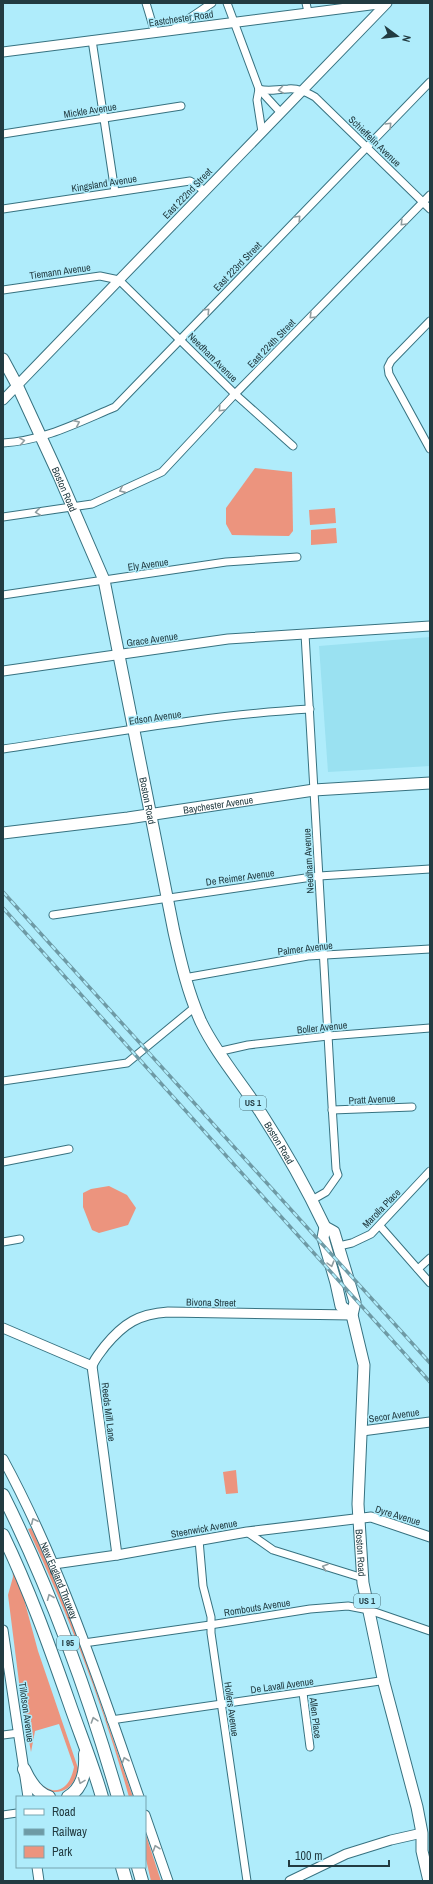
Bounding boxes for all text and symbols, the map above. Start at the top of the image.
street label: Eastchester Road [148,8,214,29]
north arrow [377,16,417,56]
text: N [399,34,414,44]
one-way arrow [278,85,284,94]
street label: Mickle Avenue [63,100,118,121]
street label: Schieffelin Avenue [346,113,404,170]
one-way arrow [384,122,392,130]
street label: East 222nd Street [160,165,215,221]
street label: Kingsland Avenue [70,172,138,195]
one-way arrow [293,215,301,223]
one-way arrow [400,218,408,226]
street label: East 223rd Street [211,238,265,294]
street label: Tiemann Avenue [29,261,92,282]
one-way arrow [203,308,210,316]
one-way arrow [309,311,317,319]
street label: East 224th Street [245,316,299,371]
street label: Needham Avenue [185,330,241,385]
one-way arrow [218,404,226,412]
one-way arrow [73,420,80,428]
one-way arrow [19,437,25,446]
street label: Boston Road [49,465,80,514]
one-way arrow [119,485,127,493]
one-way arrow [35,507,41,516]
street label: Ely Avenue [127,555,170,574]
street label: Grace Avenue [125,629,179,650]
street label: Edson Avenue [128,707,183,728]
street label: Boston Road [136,776,158,825]
street label: Baychester Avenue [182,793,254,817]
street label: Needham Avenue [300,828,317,894]
street label: De Reimer Avenue [205,866,276,889]
street label: Palmer Avenue [277,939,334,958]
street label: Boller Avenue [296,1018,348,1037]
street label: Pratt Avenue [348,1092,396,1107]
road number: US 1 [240,1096,266,1110]
street label: Boston Road [261,1119,297,1166]
street label: Marolla Place [359,1186,404,1231]
one-way arrow [326,1261,335,1268]
street label: Bivona Street [186,1296,237,1309]
street label: Reeds Mill Lane [98,1382,119,1443]
street label: Secor Avenue [368,1405,421,1425]
street label: Dyre Avenue [374,1502,423,1529]
street label: Steenwick Avenue [170,1516,239,1541]
one-way arrow [31,1518,39,1526]
street label: Boston Road [353,1529,369,1577]
street label: New England Thruway [37,1540,81,1622]
one-way arrow [322,1563,329,1572]
one-way arrow [47,1594,55,1602]
road number: US 1 [354,1594,380,1608]
street label: Rombouts Avenue [223,1596,292,1619]
road number: I 95 [57,1636,79,1650]
street label: De Lavall Avenue [250,1675,315,1696]
street label: Tillotson Avenue [16,1681,37,1743]
street label: Hollers Avenue [221,1681,242,1738]
street label: Allen Place [306,1696,325,1740]
one-way arrow [90,1716,99,1723]
one-way arrow [122,1757,130,1764]
one-way arrow [78,1778,86,1785]
legend [16,1796,146,1868]
text: Road [52,1804,76,1820]
text: Railway [52,1824,87,1840]
scale bar [289,1842,389,1868]
text: Park [52,1844,72,1860]
one-way arrow [153,1845,161,1852]
text: 100 m [295,1848,322,1864]

